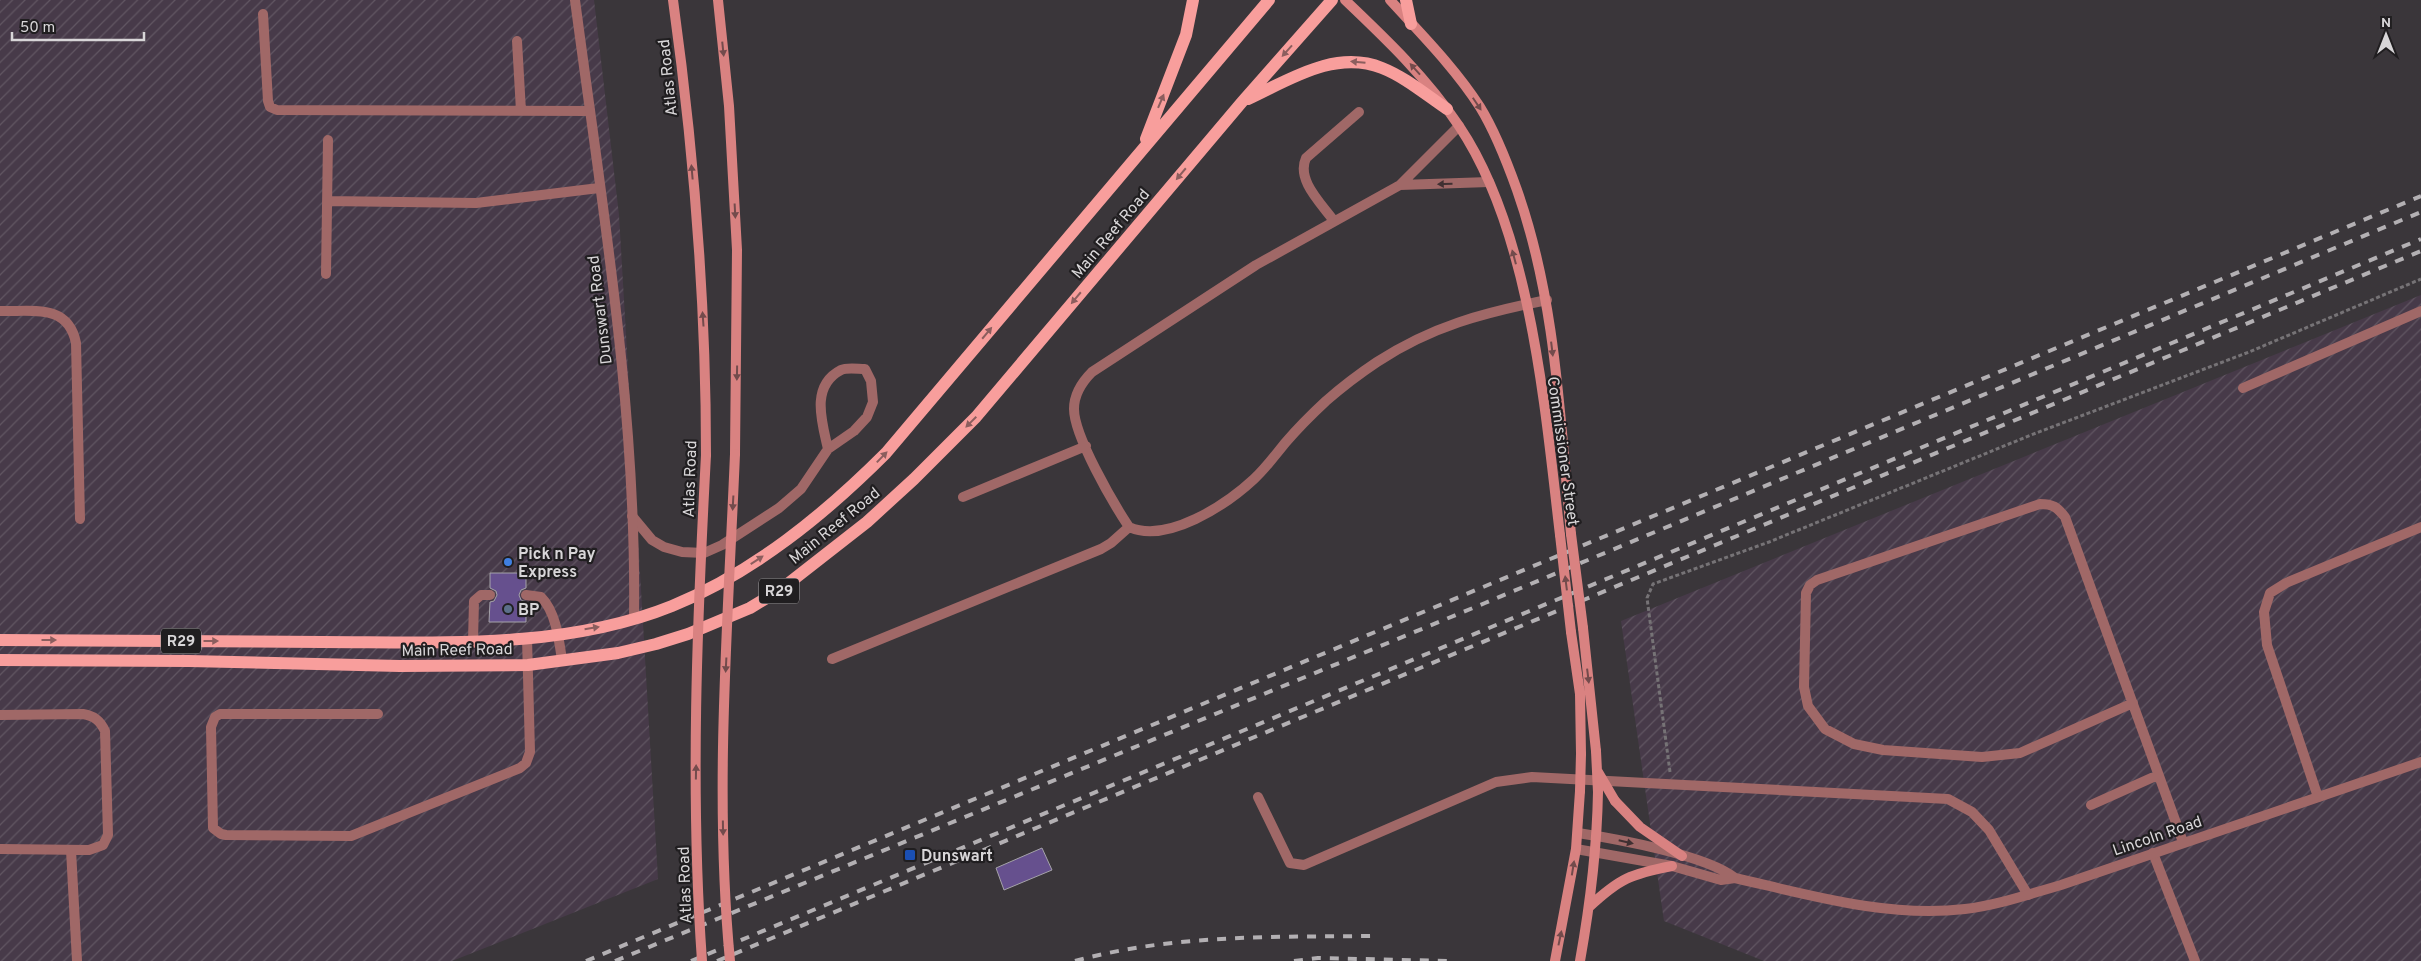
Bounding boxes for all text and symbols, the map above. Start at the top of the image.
scale bar [12,10,145,42]
north arrow [2361,10,2411,60]
text: N [2381,15,2391,32]
text: 50 m [20,19,55,38]
street label: Atlas Road [655,38,683,117]
one-way arrow [719,41,727,57]
one-way arrow [1281,45,1293,57]
one-way arrow [1350,58,1366,66]
one-way arrow [1409,64,1421,76]
one-way arrow [1158,94,1166,108]
one-way arrow [1472,97,1482,111]
one-way arrow [688,164,696,180]
one-way arrow [1175,168,1187,180]
one-way arrow [1436,180,1452,188]
street label: Main Reef Road [1068,185,1155,283]
one-way arrow [732,203,740,219]
one-way arrow [1510,250,1518,265]
street label: Dunswart Road [584,254,618,365]
one-way arrow [1070,292,1082,304]
one-way arrow [699,311,707,327]
one-way arrow [982,327,993,340]
one-way arrow [1548,341,1556,357]
one-way arrow [733,365,741,381]
street label: Commissioner Street [1542,375,1582,527]
one-way arrow [965,416,977,428]
street label: Atlas Road [680,440,702,518]
one-way arrow [876,451,888,463]
street label: Main Reef Road [786,484,885,569]
one-way arrow [729,495,737,511]
place label: Pick n Pay Express [518,545,596,583]
one-way arrow [751,555,764,565]
marker: Pick n Pay Express [502,556,514,568]
one-way arrow [1562,575,1570,591]
road number: R29 [759,578,799,604]
place label: BP [518,601,539,621]
marker: BP [502,603,514,615]
one-way arrow [584,624,600,632]
road number: R29 [161,628,201,654]
one-way arrow [41,636,57,644]
one-way arrow [203,637,219,645]
street label: Main Reef Road [401,640,513,662]
one-way arrow [721,658,729,674]
one-way arrow [1584,669,1592,685]
one-way arrow [692,764,700,780]
street label: Lincoln Road [2110,812,2205,862]
one-way arrow [719,820,727,836]
one-way arrow [1619,838,1634,846]
street label: Atlas Road [675,846,697,924]
place label: Dunswart [921,847,993,867]
marker: Dunswart [903,848,917,862]
one-way arrow [1570,860,1578,876]
one-way arrow [1556,931,1564,946]

